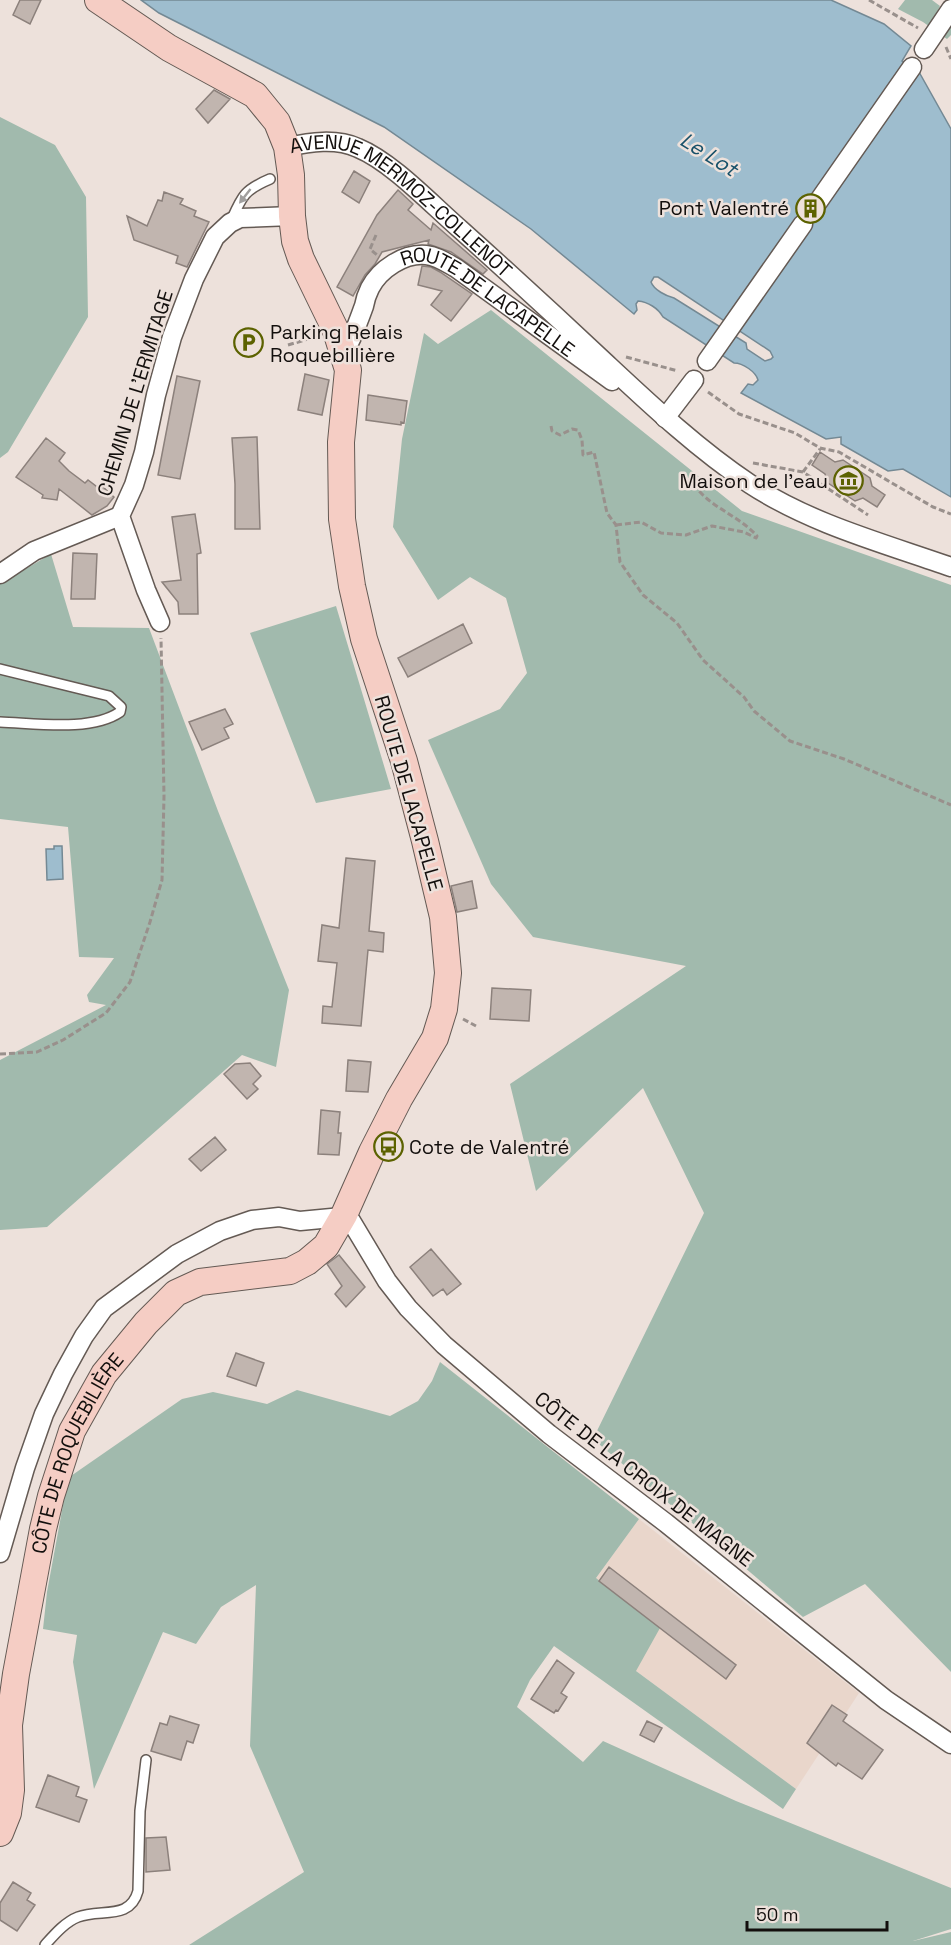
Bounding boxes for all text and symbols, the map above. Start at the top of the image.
water label: Le Lot [675,126,745,183]
street label: AVENUE MERMOZ-COLLENOT [287,129,518,283]
one-way arrow [238,188,251,204]
building icon: Pont Valentré [794,192,826,224]
place label: Pont Valentré [659,195,789,221]
street label: ROUTE DE LACAPELLE [397,242,580,363]
street label: CHEMIN DE L'ERMITAGE [91,287,179,499]
place label: Parking Relais Roquebillière [270,319,403,368]
parking icon: Parking Relais Roquebillière [233,327,265,359]
museum icon: Maison de l'eau [833,465,865,497]
place label: Maison de l'eau [680,468,828,494]
street label: ROUTE DE LACAPELLE [369,692,449,894]
bus stop icon: Cote de Valentré [372,1131,404,1163]
place label: Cote de Valentré [409,1134,569,1160]
street label: CÔTE DE ROQUEBILIÈRE [26,1347,129,1556]
street label: CÔTE DE LA CROIX DE MAGNE [529,1385,759,1573]
scale bar [747,1894,886,1932]
text: 50 m [756,1903,798,1926]

